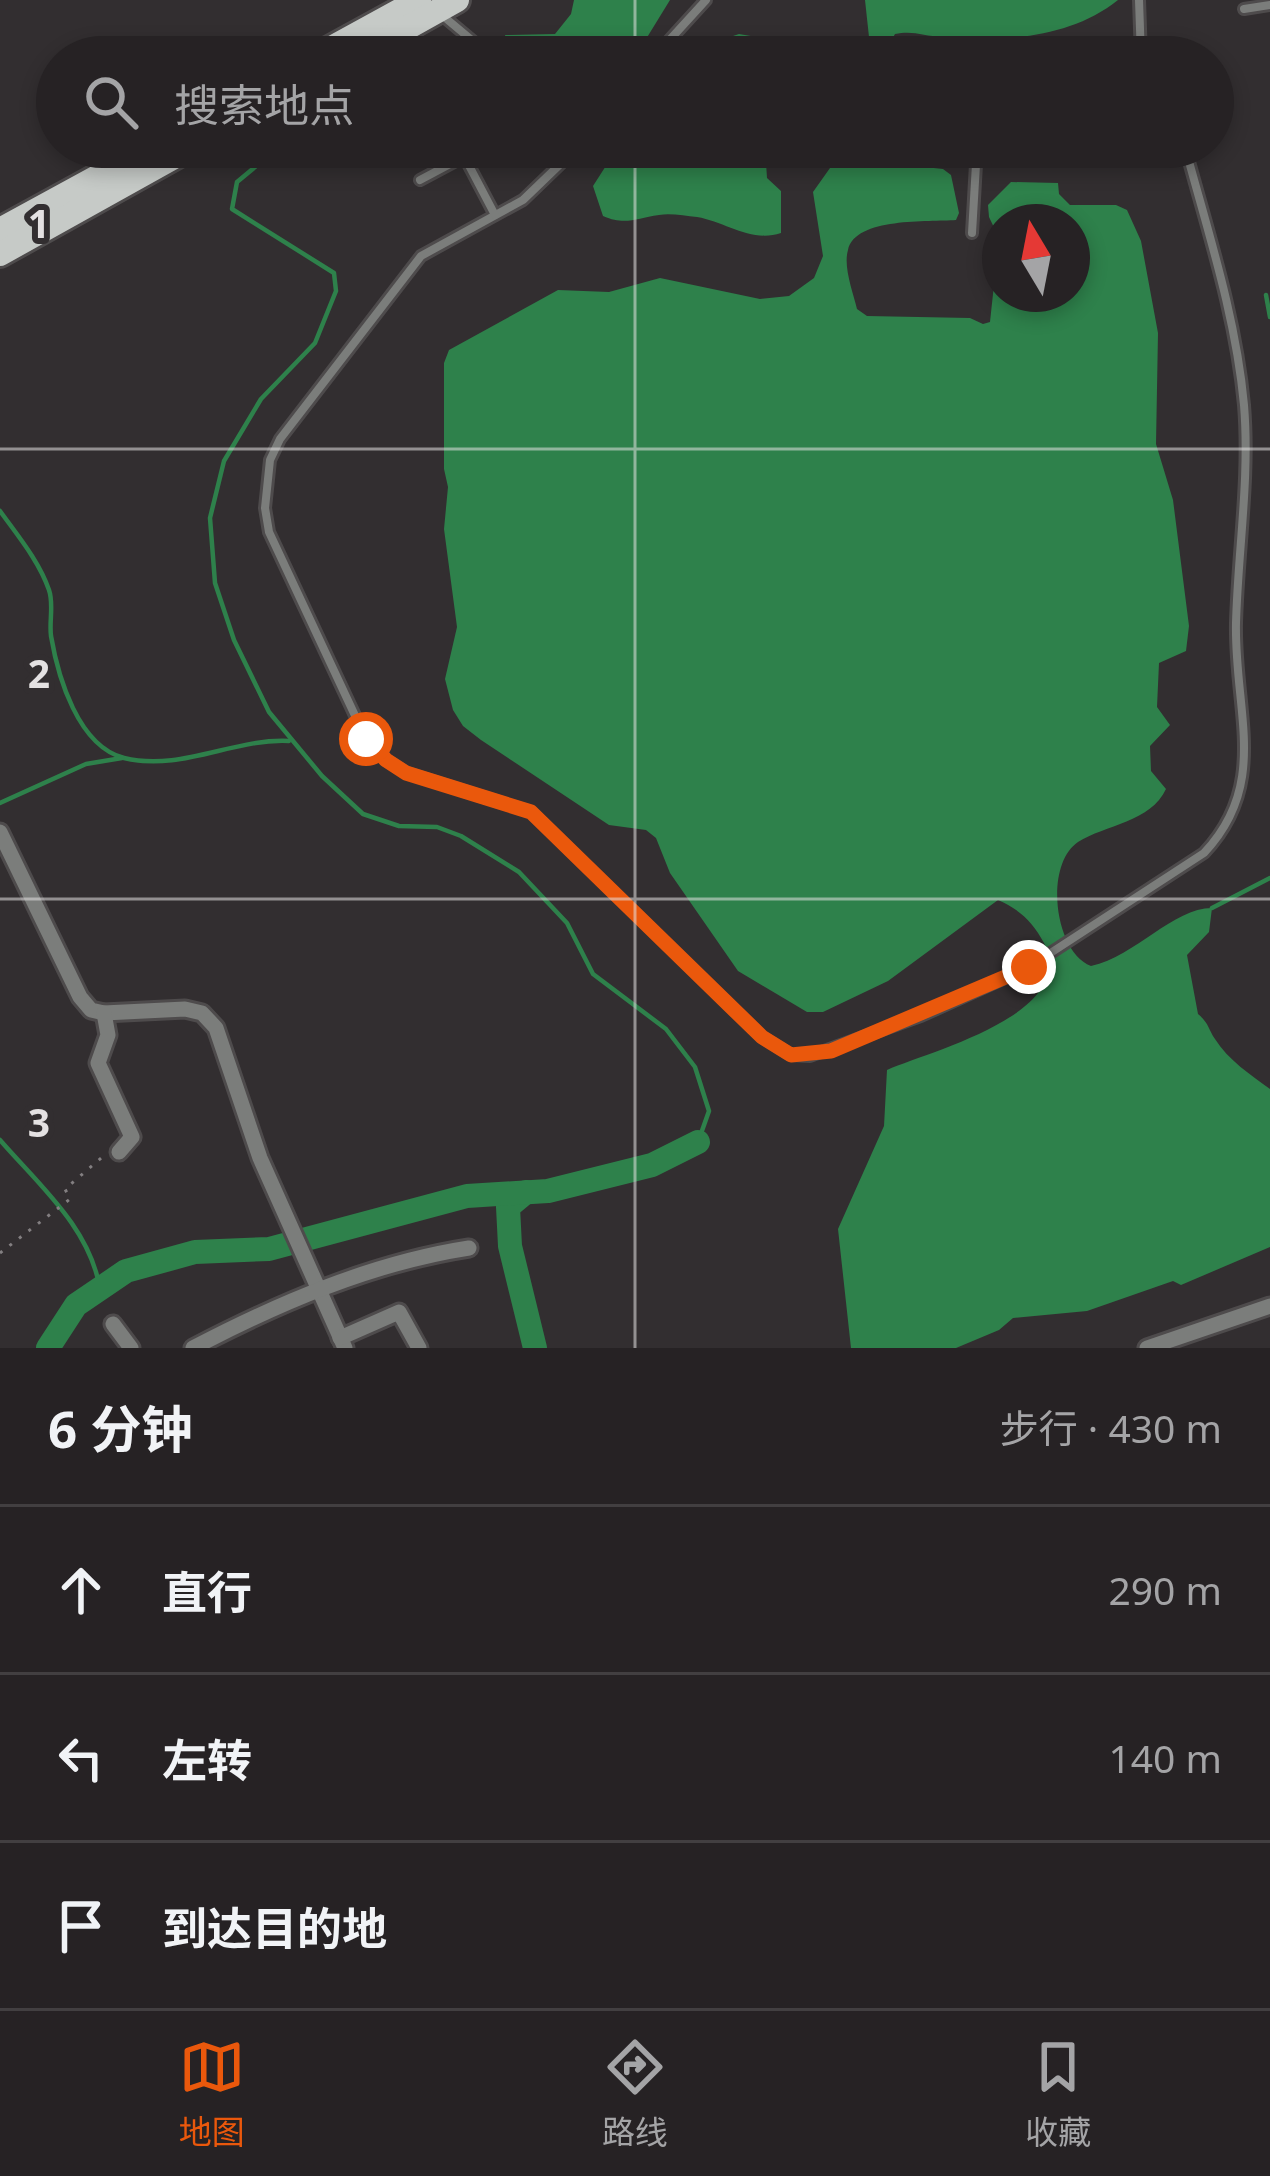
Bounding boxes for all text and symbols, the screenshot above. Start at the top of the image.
search box [36,36,1234,168]
icon: search [78,69,144,135]
text: 搜索地点 [174,74,354,135]
text: 1 [28,196,50,249]
north arrow [982,204,1090,312]
text: 2 [28,646,50,699]
route start [339,712,393,766]
route end [1002,940,1056,994]
text: 3 [28,1095,50,1148]
text: 6 分钟 [48,1393,192,1463]
text: 步行 · 430 m [1000,1401,1222,1454]
icon: ahead [48,1557,114,1623]
text: 直行 [162,1561,252,1622]
text: 290 m [1108,1563,1222,1616]
icon: left [48,1725,114,1791]
text: 左转 [162,1729,252,1790]
text: 140 m [1108,1731,1222,1784]
icon: arrive [48,1893,114,1959]
text: 到达目的地 [162,1897,387,1958]
tab: 地图 [179,2034,245,2154]
tab: 路线 [602,2034,668,2154]
tab: 收藏 [1025,2034,1091,2154]

